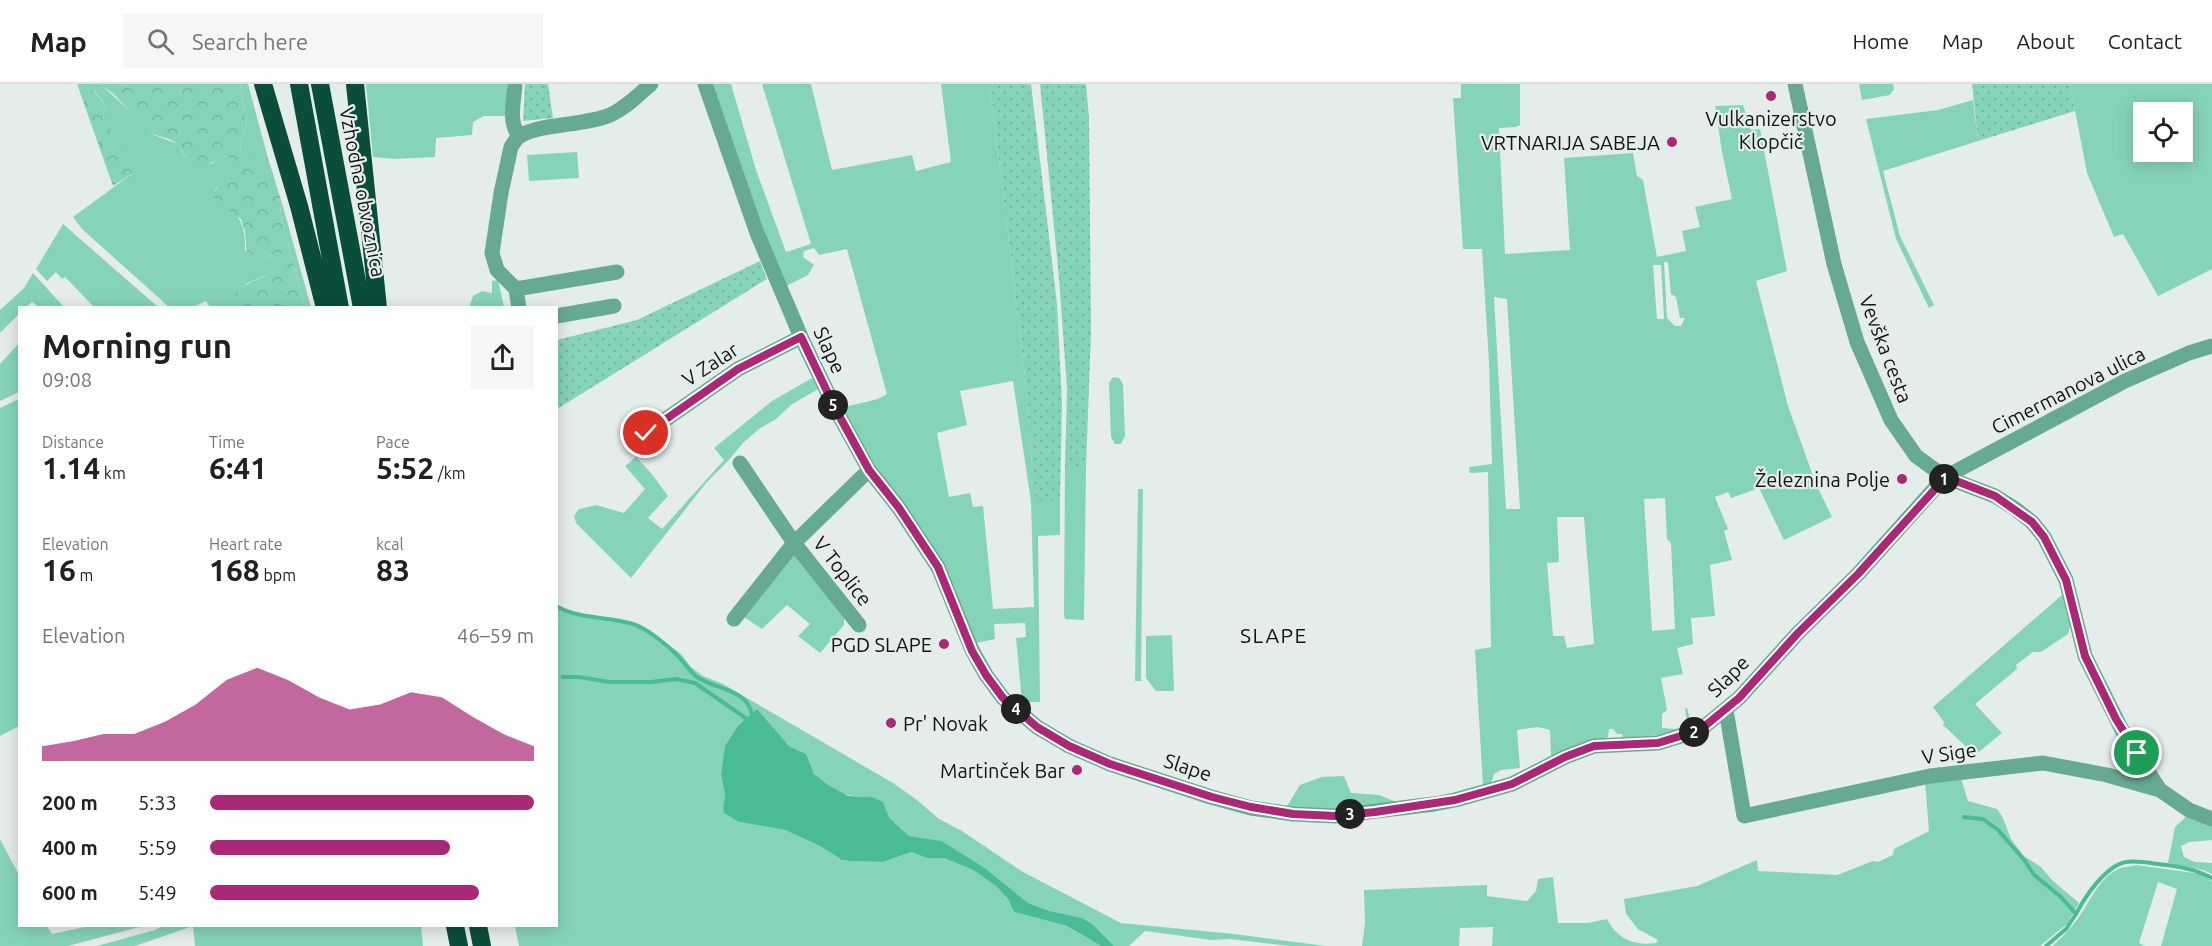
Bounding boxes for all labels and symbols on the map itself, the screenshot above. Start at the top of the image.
marker: Vulkanizerstvo Klopčič [1764,89,1778,103]
street label: Vzhodna obvoznica [335,105,391,279]
place label: Vulkanizerstvo Klopčič [1705,107,1837,153]
place label: VRTNARIJA SABEJA [1481,131,1660,154]
marker: VRTNARIJA SABEJA [1665,135,1679,149]
street label: Vevška cesta [1855,292,1917,406]
street label: Slape [809,323,851,377]
street label: V Zalar [678,337,743,391]
street label: Cimermanova ulica [1987,341,2149,439]
pin: 5 [818,390,848,420]
pin [620,407,671,458]
pin: 1 [1929,464,1959,494]
place label: Železnina Polje [1755,468,1890,491]
marker: Železnina Polje [1895,472,1909,486]
street label: V Toplice [809,532,877,610]
district label: SLAPE [1240,623,1308,647]
place label: PGD SLAPE [831,633,932,656]
marker: PGD SLAPE [937,637,951,651]
street label: Slape [1703,651,1753,701]
pin: 4 [1001,694,1031,724]
place label: Pr' Novak [903,712,988,735]
marker: Pr' Novak [884,716,898,730]
pin: 2 [1679,717,1709,747]
pin [2111,727,2162,778]
street label: V Sige [1920,738,1978,768]
street label: Slape [1161,749,1215,785]
place label: Martinček Bar [940,759,1065,782]
marker: Martinček Bar [1070,763,1084,777]
pin: 3 [1335,799,1365,829]

